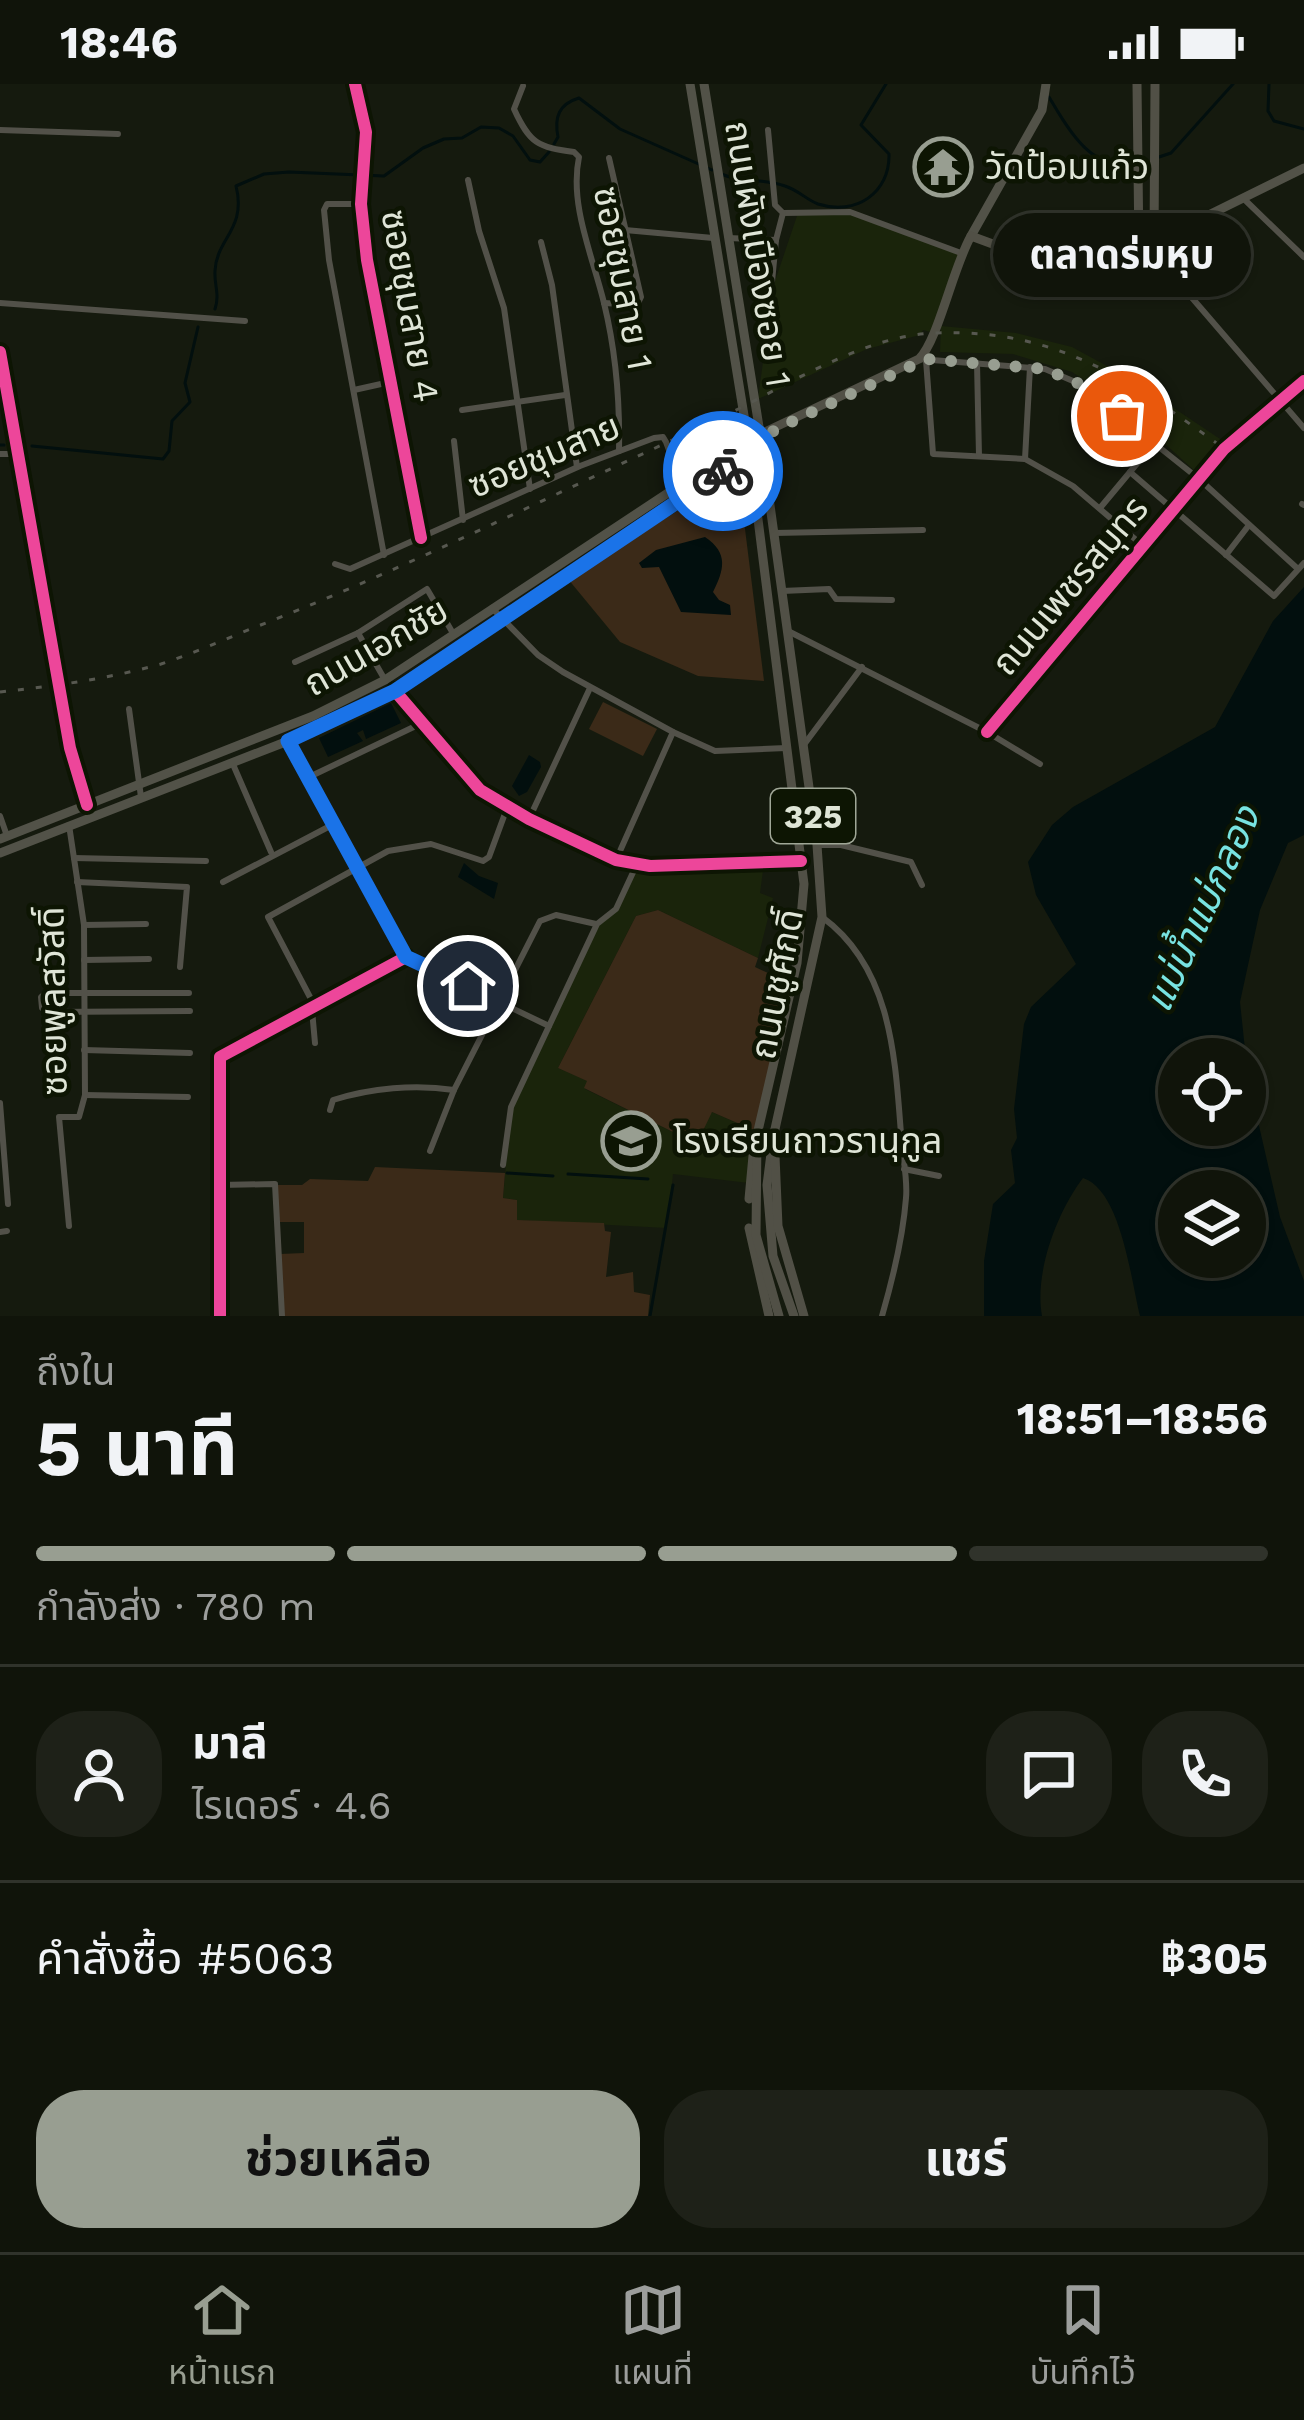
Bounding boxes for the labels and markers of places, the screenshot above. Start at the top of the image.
temple icon: วัดป้อมแก้ว [912,136,974,198]
place label: วัดป้อมแก้ว [985,146,1149,188]
callout: ตลาดร่มหุบ [993,212,1251,296]
pin [1071,365,1173,467]
pin [417,935,519,1037]
school or university icon: โรงเรียนถาวรานุกูล [600,1110,662,1172]
place label: โรงเรียนถาวรานุกูล [673,1120,942,1162]

